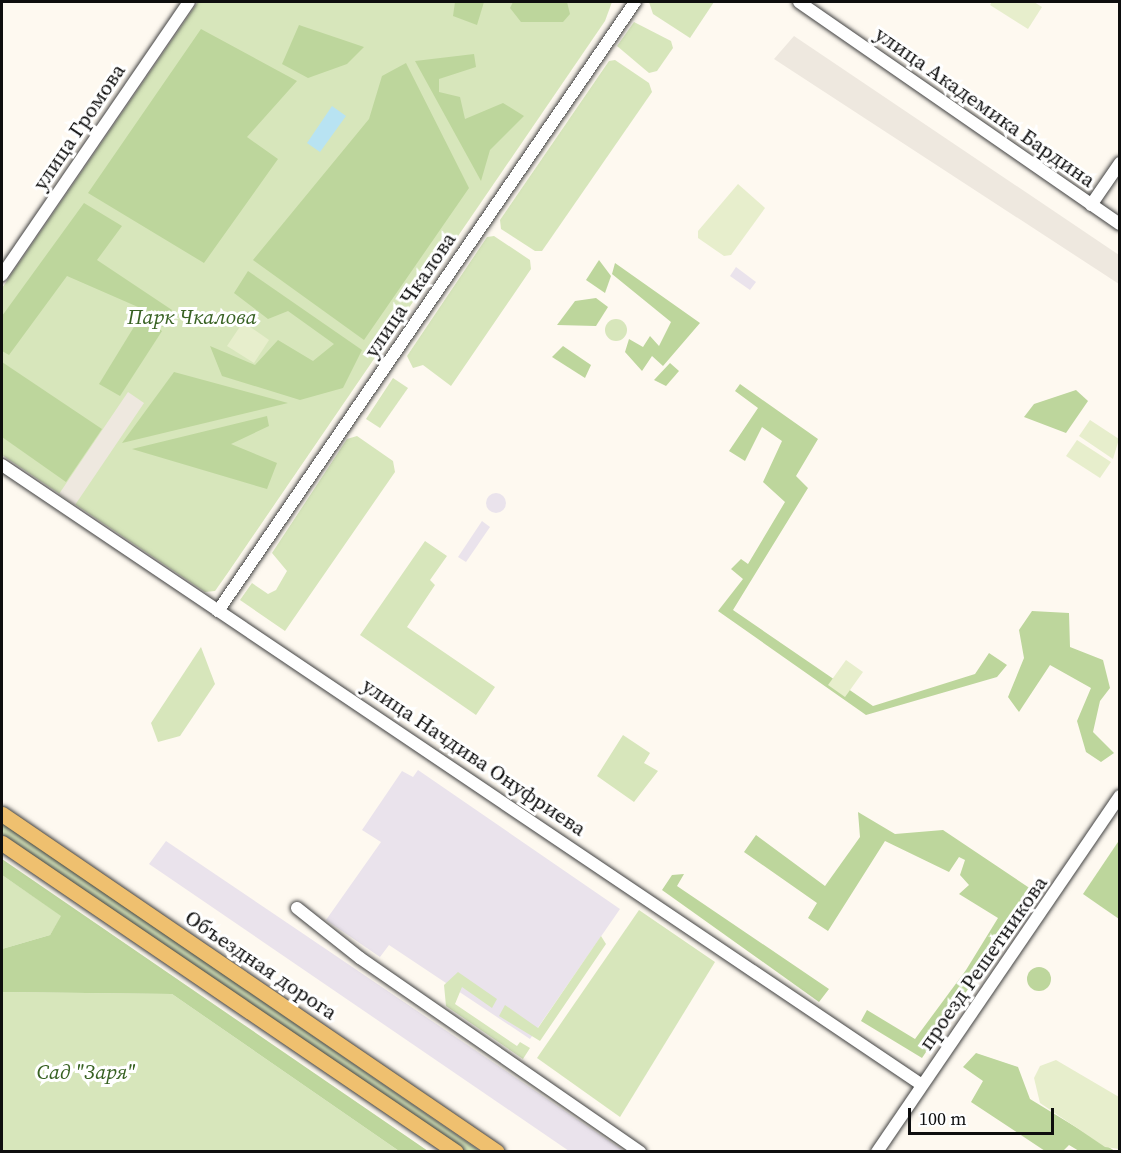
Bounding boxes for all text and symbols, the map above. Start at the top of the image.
street label: улица Академика Бардина [870,21,1100,193]
street label: улица Громова [27,59,131,195]
street label: улица Чкалова [359,228,461,362]
park label: Парк Чкалова [127,304,257,330]
street label: улица Начдива Онуфриева [357,673,591,841]
street label: проезд Решетникова [913,871,1053,1055]
street label: Объездная дорога [180,905,342,1025]
park label: Сад "Заря" [37,1059,135,1085]
scale bar [911,1096,1056,1134]
text: 100 m [919,1106,966,1131]

